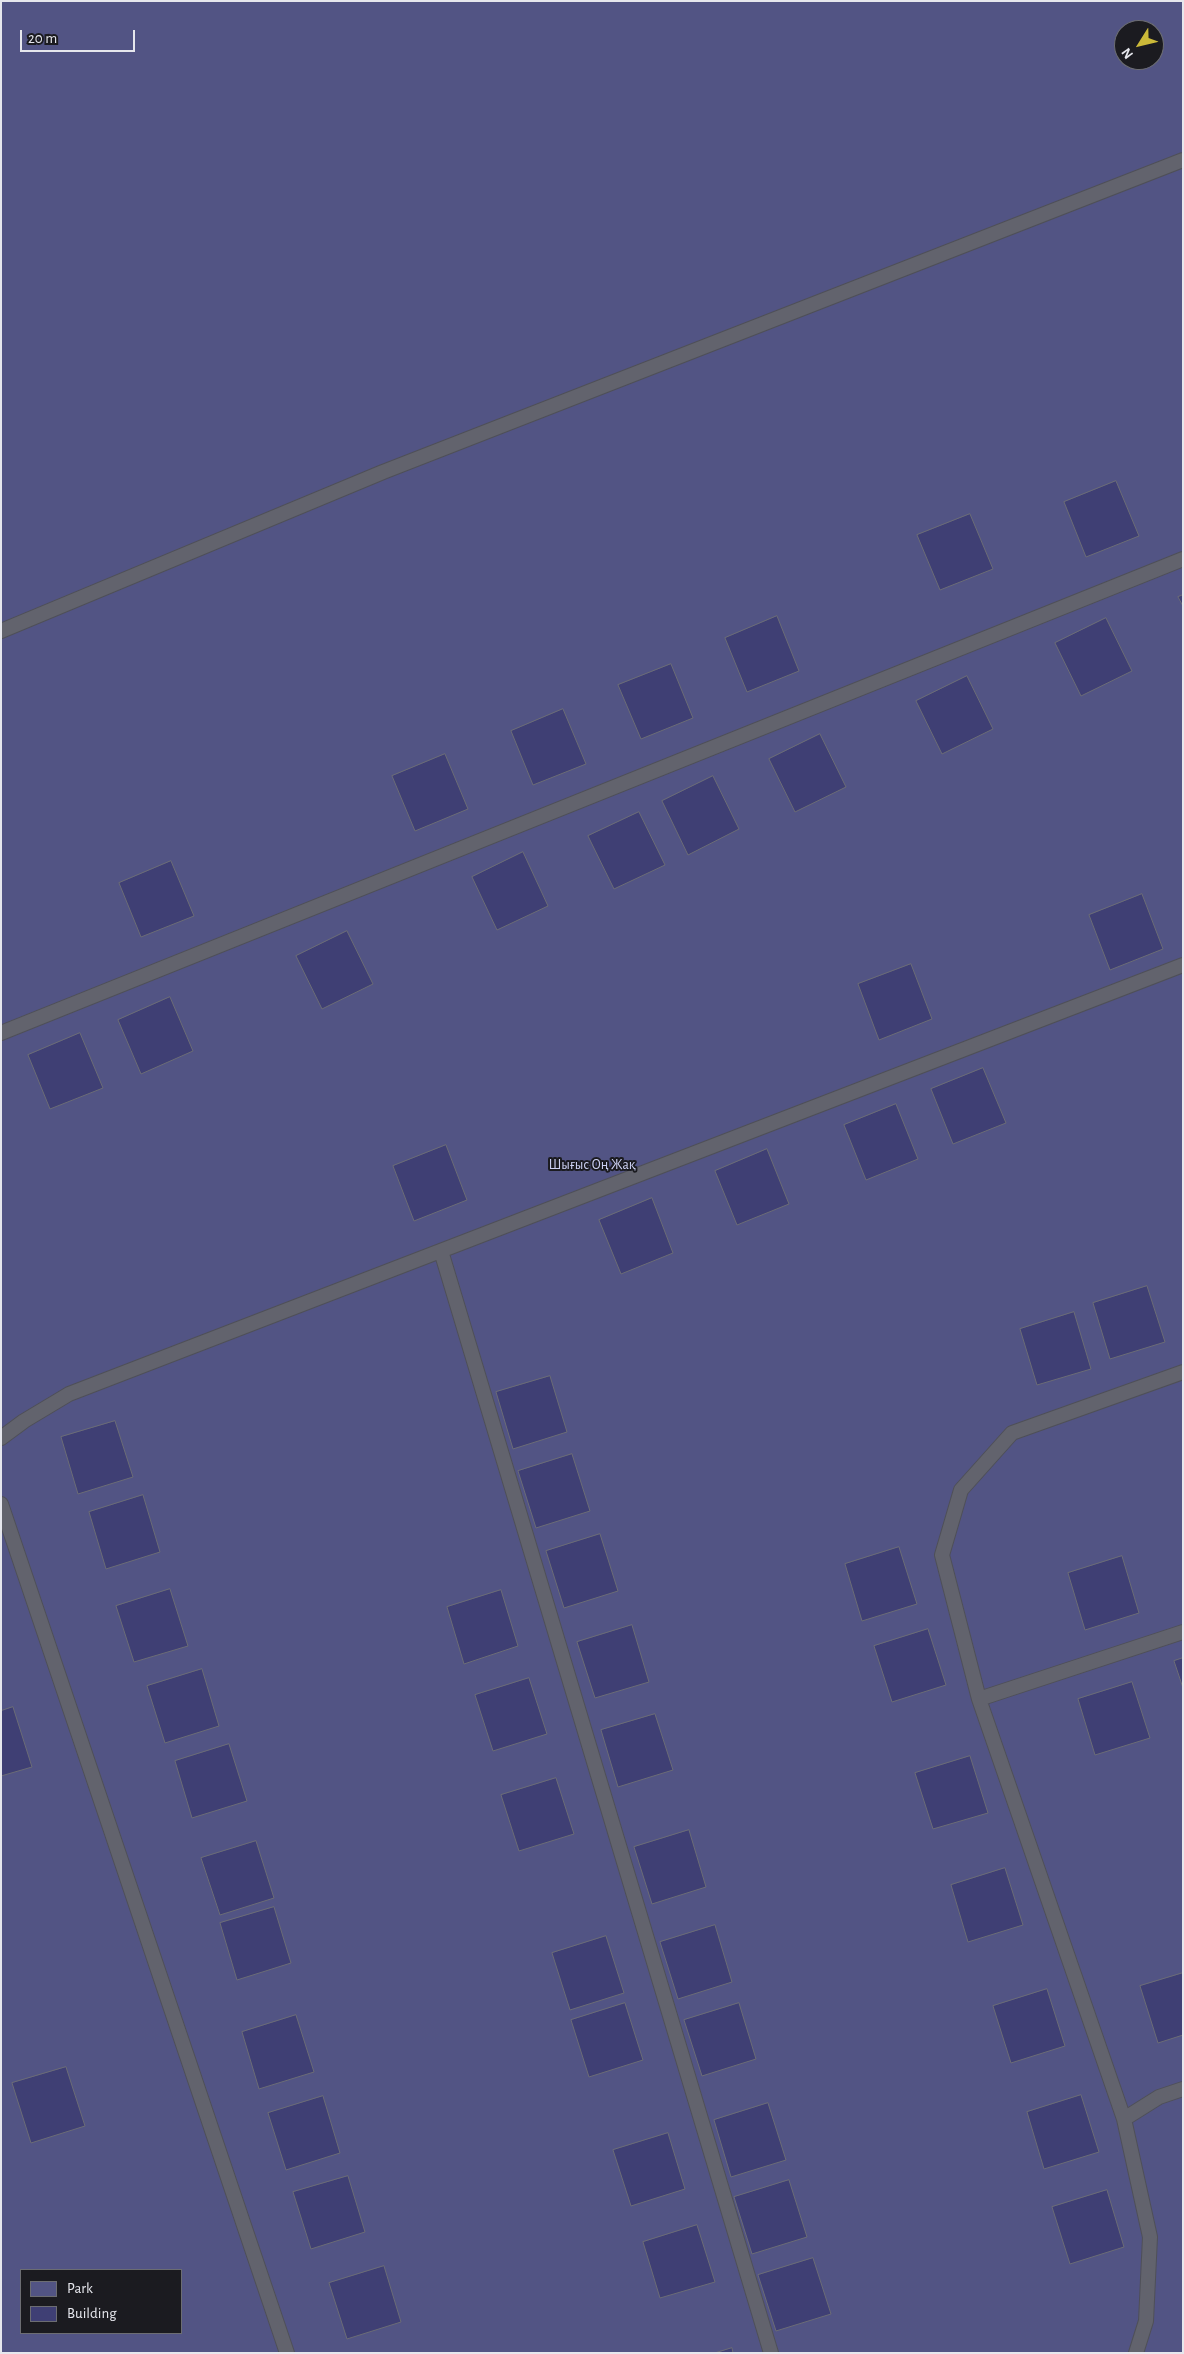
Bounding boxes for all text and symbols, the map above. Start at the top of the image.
scale bar [22,20,138,52]
north arrow [1114,20,1164,70]
text: 20 m [28,31,57,46]
text: N [1119,45,1136,61]
park label: Шығыс Оң Жақ [548,1157,636,1173]
legend [20,2269,182,2334]
text: Park [67,2281,93,2296]
text: Building [67,2306,117,2321]

